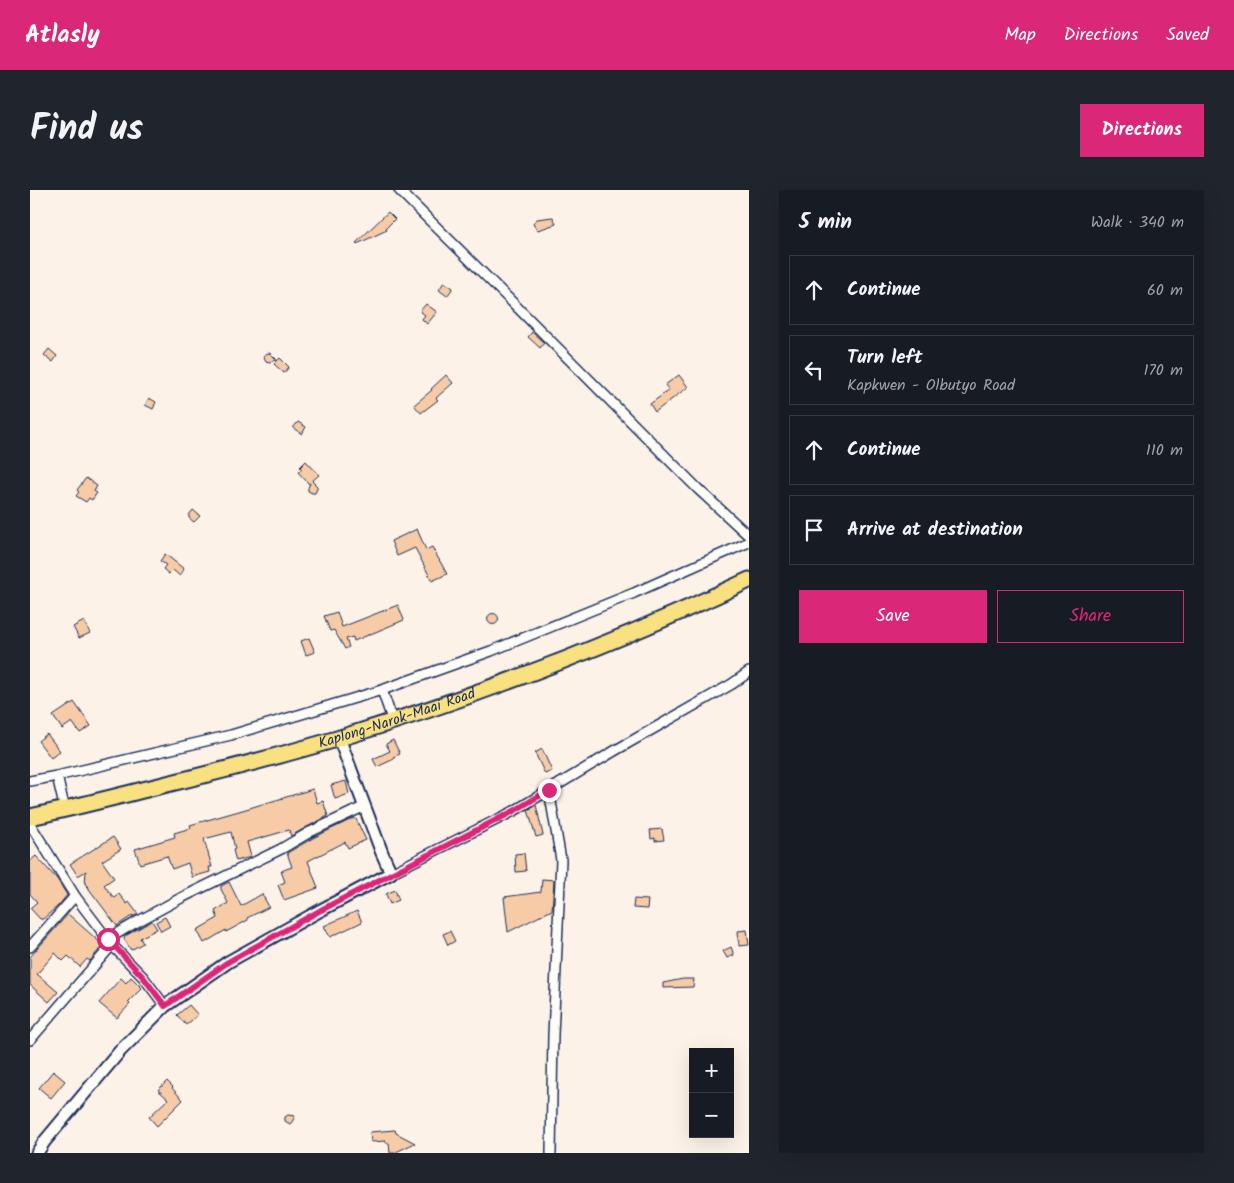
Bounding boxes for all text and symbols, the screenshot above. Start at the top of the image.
text: Atlasly [25,16,100,55]
text: Map [1004,21,1036,50]
text: Directions [1064,21,1138,50]
text: Saved [1166,21,1209,50]
text: Find us [30,102,143,158]
button: Directions [1080,104,1204,157]
text: 5 min [799,206,852,239]
text: Walk · 340 m [1091,210,1184,235]
text: Continue [847,275,920,305]
icon: ahead [800,276,828,304]
text: 60 m [1147,278,1183,303]
text: Turn left [847,343,922,373]
icon: left [800,356,828,384]
text: 170 m [1143,358,1183,383]
text: Kapkwen - Olbutyo Road [847,373,1015,398]
text: Continue [847,435,920,465]
icon: ahead [800,436,828,464]
text: 110 m [1146,438,1183,463]
text: Arrive at destination [847,515,1023,545]
icon: arrive [800,516,828,544]
button: Save [799,590,987,643]
button: Share [997,590,1184,643]
street label: Kaplong-Narok-Maai Road [316,682,479,756]
route end [538,779,561,802]
route start [97,928,120,951]
map controls [689,1048,734,1138]
button: + [689,1048,734,1093]
button: − [689,1093,734,1138]

